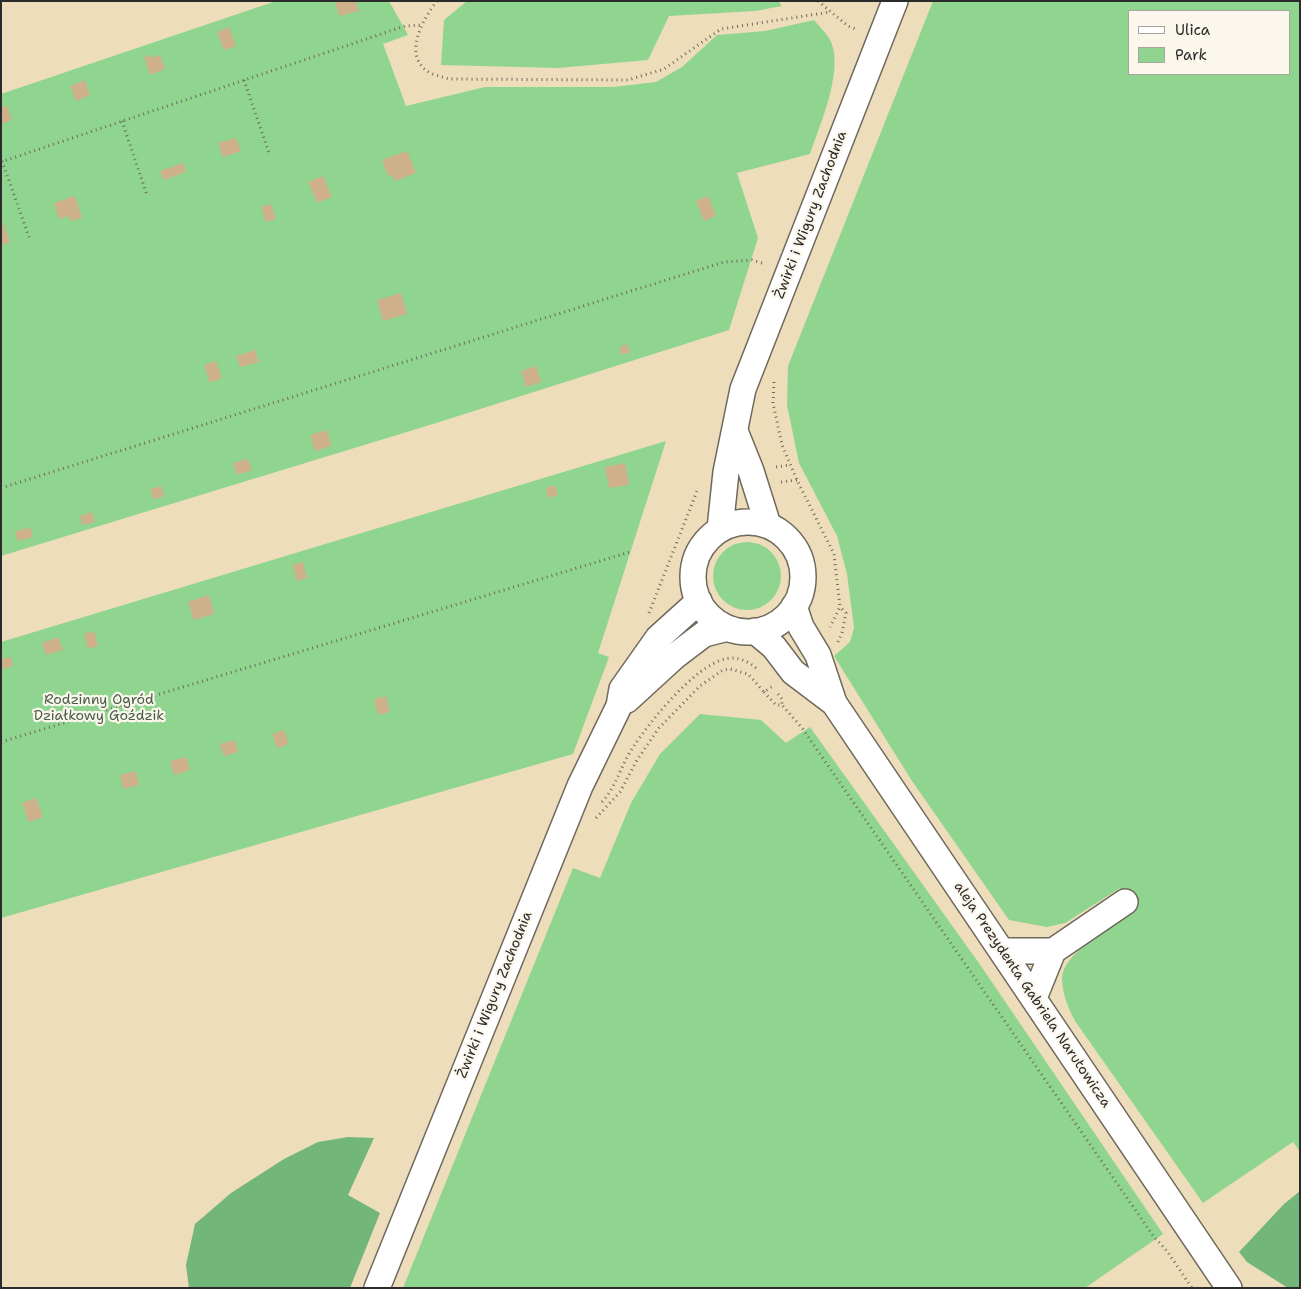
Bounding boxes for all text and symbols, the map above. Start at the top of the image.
legend [1128,10,1291,75]
text: Ulica [1175,20,1210,40]
text: Park [1175,45,1207,65]
street label: Żwirki i Wigury Zachodnia [771,129,851,301]
park label: Rodzinny Ogród Działkowy Goździk [34,692,164,724]
street label: aleja Prezydenta Gabriela Narutowicza [950,879,1114,1111]
street label: Żwirki i Wigury Zachodnia [454,909,536,1081]

